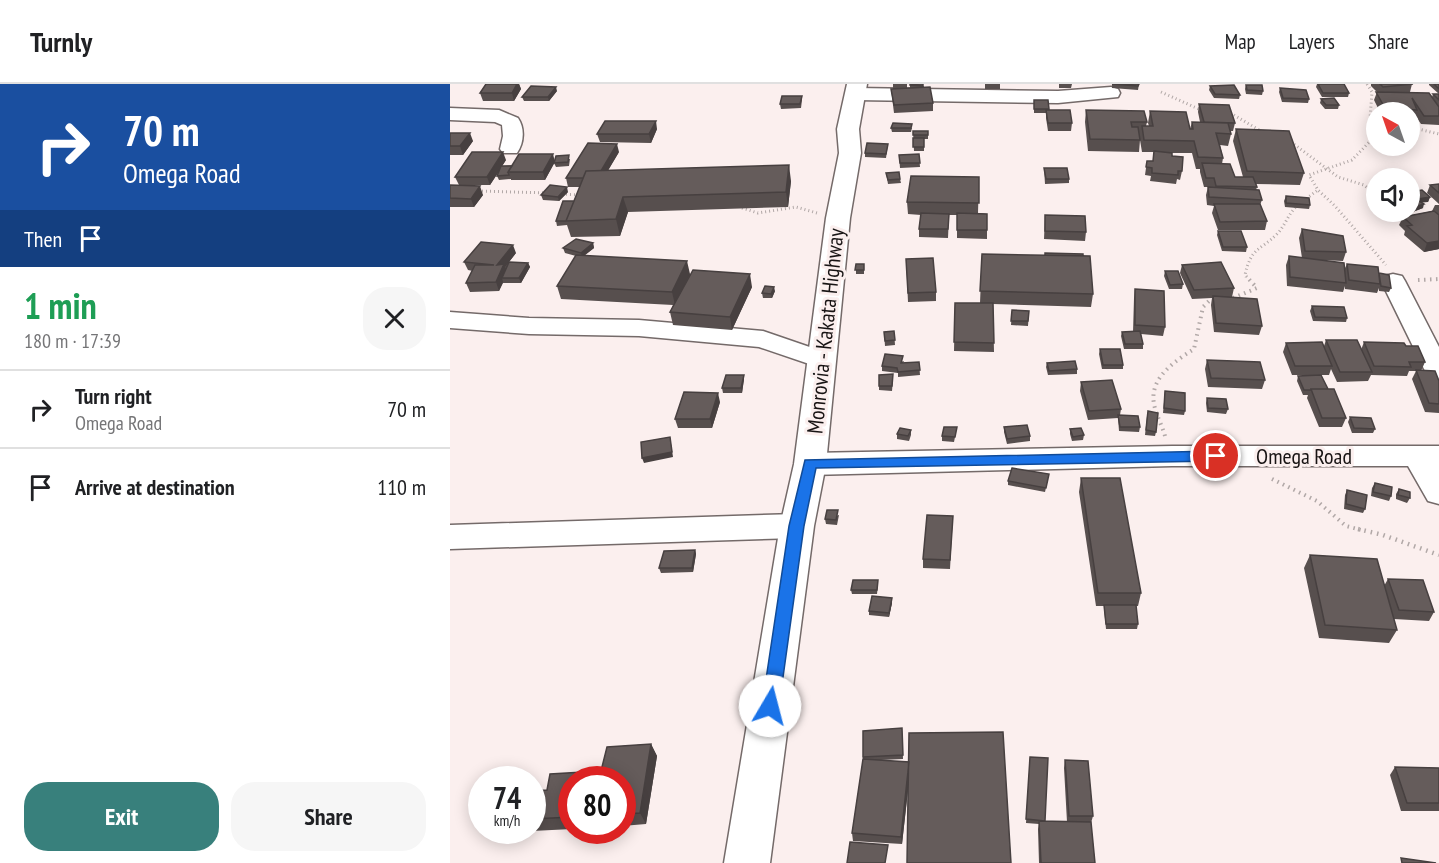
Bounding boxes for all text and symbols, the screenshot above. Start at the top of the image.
text: Turnly [30,23,92,60]
text: Map [1225,28,1256,55]
text: Layers [1289,28,1335,55]
text: Share [1368,28,1409,55]
north arrow [1366,102,1420,156]
map controls [1366,102,1420,222]
text: 70 m [123,103,200,158]
icon: right [24,108,102,186]
text: Omega Road [123,156,241,190]
button: sound [1366,168,1420,222]
icon: arrive [74,222,107,255]
text: Then [24,225,62,253]
street label: Monrovia - Kakata Highway [800,226,850,435]
text: 1 min [24,282,97,329]
button: close [363,287,426,350]
text: 180 m · 17:39 [24,328,121,354]
text: Turn right [75,382,152,410]
icon: right [24,393,57,426]
text: 70 m [387,395,426,423]
text: Omega Road [75,410,162,436]
pin [1190,430,1241,481]
icon: arrive [1199,439,1232,472]
street label: Omega Road [1256,442,1352,470]
icon: arrive [24,471,57,504]
text: Arrive at destination [75,473,235,501]
text: 110 m [377,473,426,501]
position arrow [738,674,802,738]
speed limit sign: 80 [558,766,636,844]
text: 74 [493,778,521,817]
button: Exit [24,782,219,851]
button: Share [231,782,426,851]
text: km/h [494,811,520,830]

